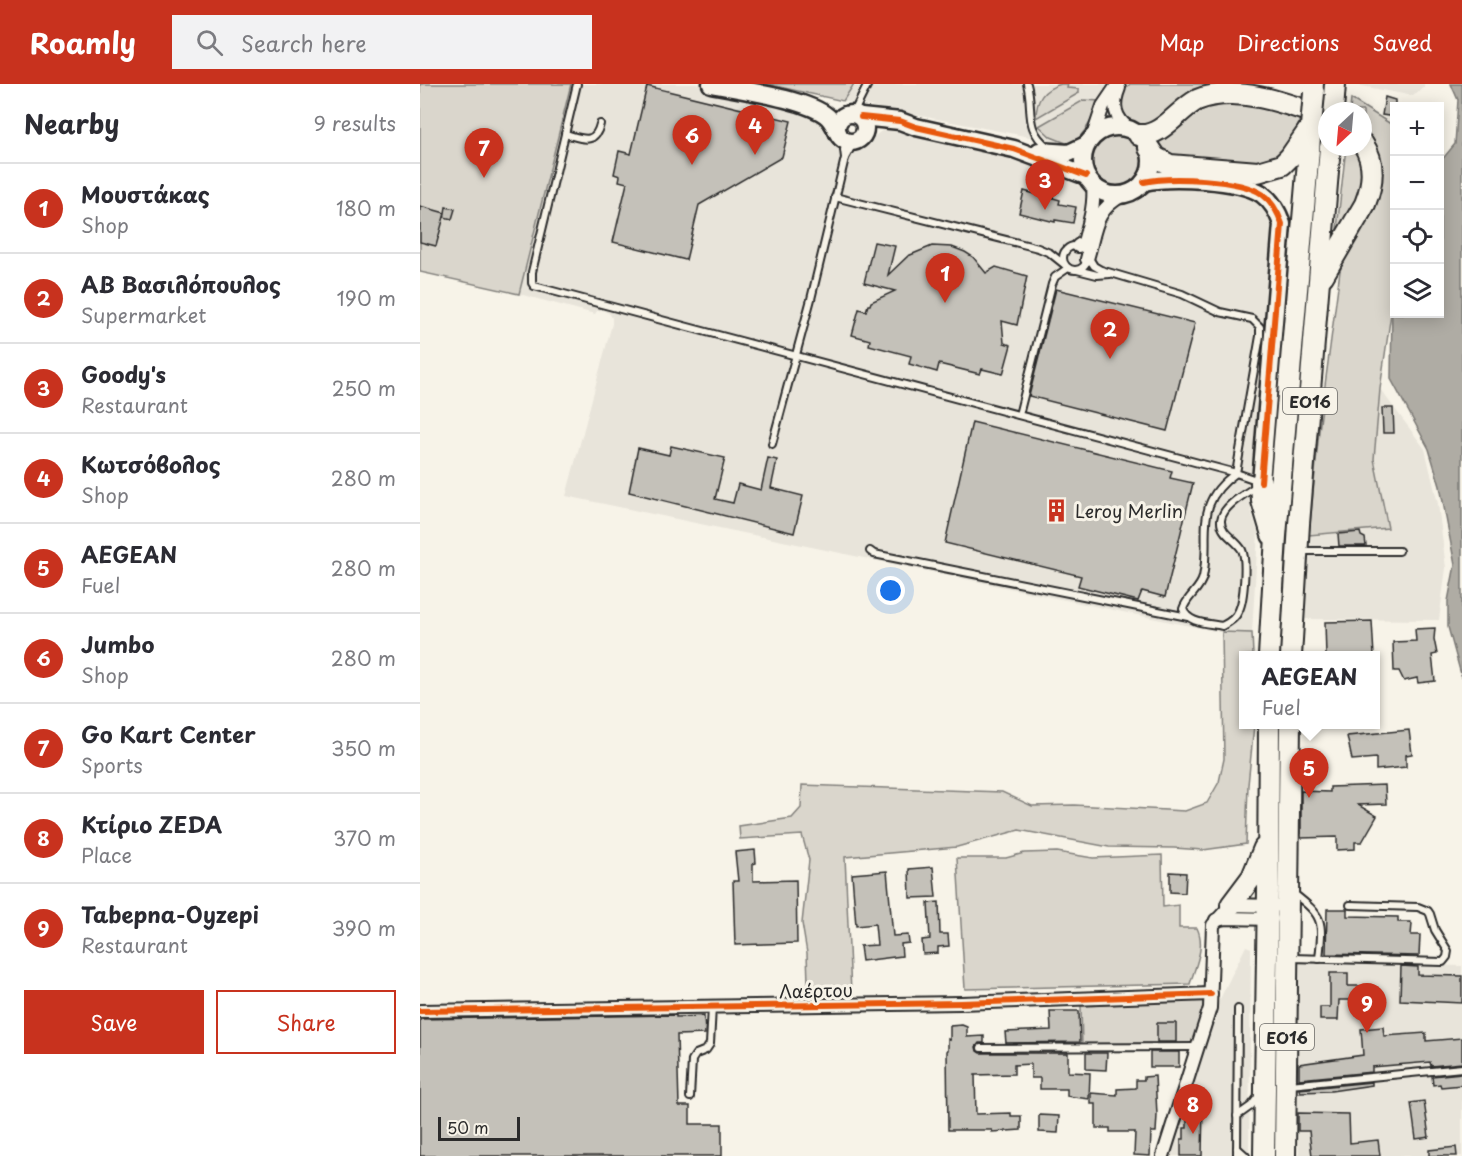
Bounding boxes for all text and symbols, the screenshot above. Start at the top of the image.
search box [172,15,592,69]
text: Roamly [30,21,136,64]
icon: search [193,26,226,59]
text: Search here [241,26,367,59]
text: Map [1159,26,1204,58]
text: Directions [1237,26,1339,58]
text: Saved [1372,26,1432,58]
north arrow [1318,102,1372,156]
map controls [1390,102,1444,318]
button: + [1390,102,1444,156]
text: Nearby [24,104,119,143]
pin: 4 [736,106,774,155]
text: 9 results [314,108,396,138]
pin: 6 [672,116,712,165]
pin: 7 [464,128,504,178]
button: − [1390,156,1444,210]
pin: 3 [1026,160,1064,210]
text: Μουστάκας [81,177,210,210]
text: 1 [39,193,48,223]
text: 180 m [336,193,396,223]
text: Shop [81,210,129,240]
button: locate [1390,210,1444,264]
pin: 1 [926,254,964,303]
button: layers [1390,264,1444,318]
text: ΑΒ Βασιλόπουλος [81,267,281,300]
text: 2 [36,283,51,313]
text: 190 m [337,283,396,313]
text: Supermarket [81,300,207,330]
pin: 2 [1090,310,1130,359]
text: Goody's [81,357,166,390]
text: 3 [37,373,50,403]
text: 250 m [332,373,396,403]
road number: ΕΟ16 [1283,388,1337,414]
text: Restaurant [81,390,188,420]
text: Κωτσόβολος [81,447,220,480]
text: 4 [37,463,50,493]
text: 280 m [331,463,396,493]
text: Shop [81,480,129,510]
building icon: Leroy Merlin [1044,497,1070,523]
place label: Leroy Merlin [1075,497,1183,524]
text: AEGEAN [81,537,177,570]
text: 5 [37,553,50,583]
text: 280 m [331,553,396,583]
text: Fuel [81,570,120,600]
your location [876,576,905,605]
text: Jumbo [81,627,154,660]
text: 6 [36,643,51,673]
text: 280 m [331,643,396,673]
popup [1239,651,1380,729]
text: AEGEAN [1261,659,1358,692]
text: Shop [81,660,129,690]
text: Fuel [1261,692,1301,722]
text: Go Kart Center [81,717,256,750]
text: 7 [38,733,49,763]
text: 350 m [331,733,396,763]
pin: 5 [1290,748,1328,798]
text: Sports [81,750,143,780]
text: Κτίριο ZEDA [81,807,222,840]
text: 8 [37,823,50,853]
text: 370 m [333,823,396,853]
text: Place [81,840,132,870]
text: Tabepna-Oyzepi [81,897,259,930]
text: 9 [38,913,49,943]
text: 390 m [332,913,396,943]
text: Restaurant [81,930,188,960]
street label: Λαέρτου [779,976,853,1004]
pin: 9 [1348,984,1386,1033]
button: Save [24,990,204,1054]
button: Share [216,990,396,1054]
road number: ΕΟ16 [1260,1024,1314,1050]
pin: 8 [1174,1084,1212,1134]
scale bar [438,1114,520,1142]
text: 50 m [447,1115,488,1139]

